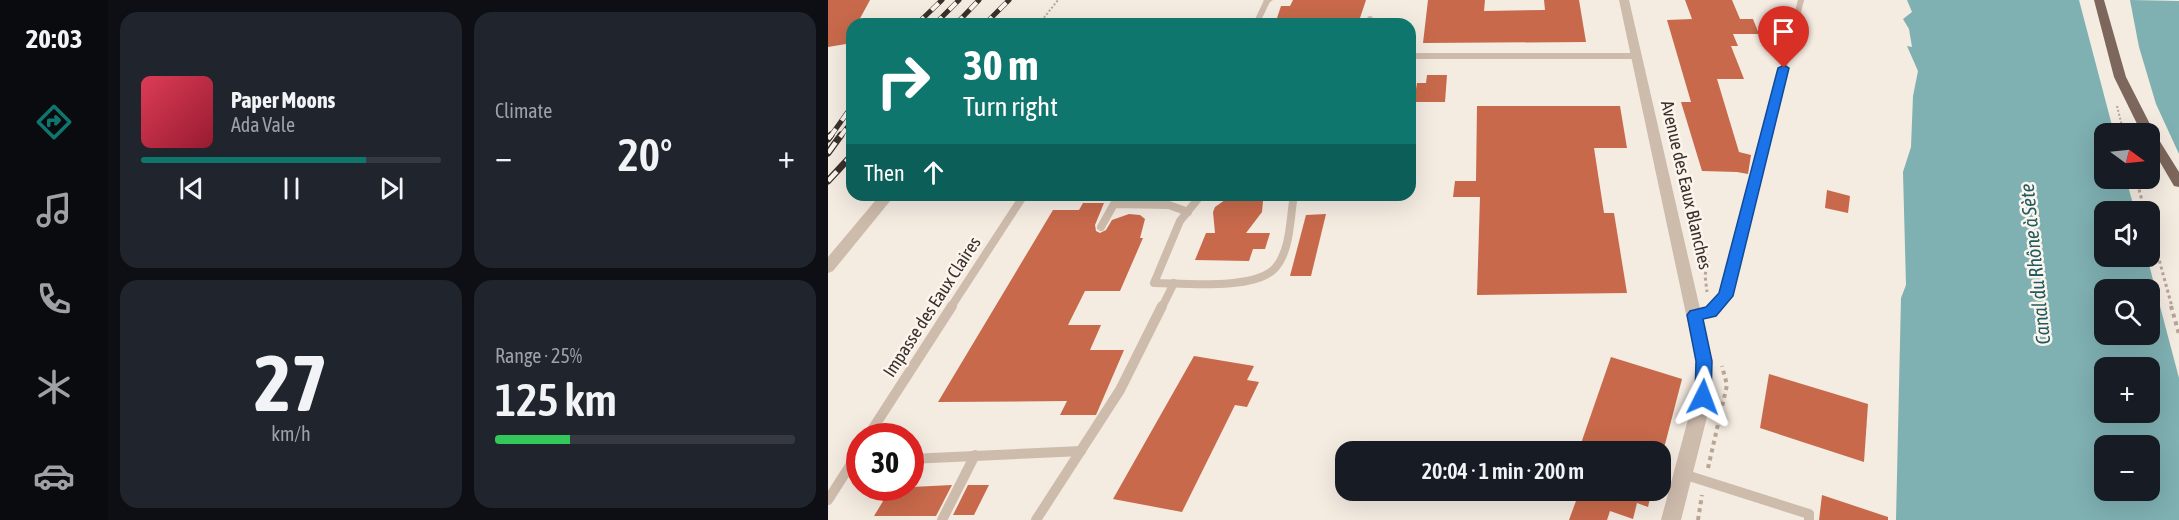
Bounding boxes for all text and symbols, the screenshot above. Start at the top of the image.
pin [1758,6,1809,68]
icon: arrive [1767,15,1800,48]
text: 20:03 [26,23,82,54]
text: 30 m [963,41,1038,89]
icon: right [864,42,942,120]
text: Paper Moons [231,87,335,113]
text: Turn right [963,91,1058,122]
street label: Avenue des Eaux Blanches [1657,98,1716,271]
text: Climate [495,99,552,122]
icon: directions [33,101,75,143]
text: Ada Vale [231,113,295,136]
north arrow [2094,123,2160,189]
map controls [2094,123,2160,501]
text: 20° [618,129,672,181]
text: − [495,137,512,175]
text: + [778,137,795,175]
icon: ahead [917,156,950,189]
text: Then [864,160,905,186]
icon: previous [175,172,208,205]
icon: pause [275,172,308,205]
icon: next [375,172,408,205]
water label: Canal du Rhône à Sète [2015,182,2054,346]
icon: music [33,189,75,231]
button: sound [2094,201,2160,267]
street label: Impasse des Eaux Claires [878,233,985,381]
icon: phone [33,278,75,320]
button: search [2094,279,2160,345]
text: 27 [254,338,328,428]
text: Range · 25% [495,344,582,367]
button: + [2094,357,2160,423]
position arrow [1671,365,1735,429]
icon: climate [33,366,75,408]
text: 125 km [495,374,617,426]
text: km/h [271,422,311,445]
speed limit sign: 30 [846,423,924,501]
button: − [2094,435,2160,501]
icon: car [33,455,75,497]
text: 20:04 · 1 min · 200 m [1422,458,1584,484]

